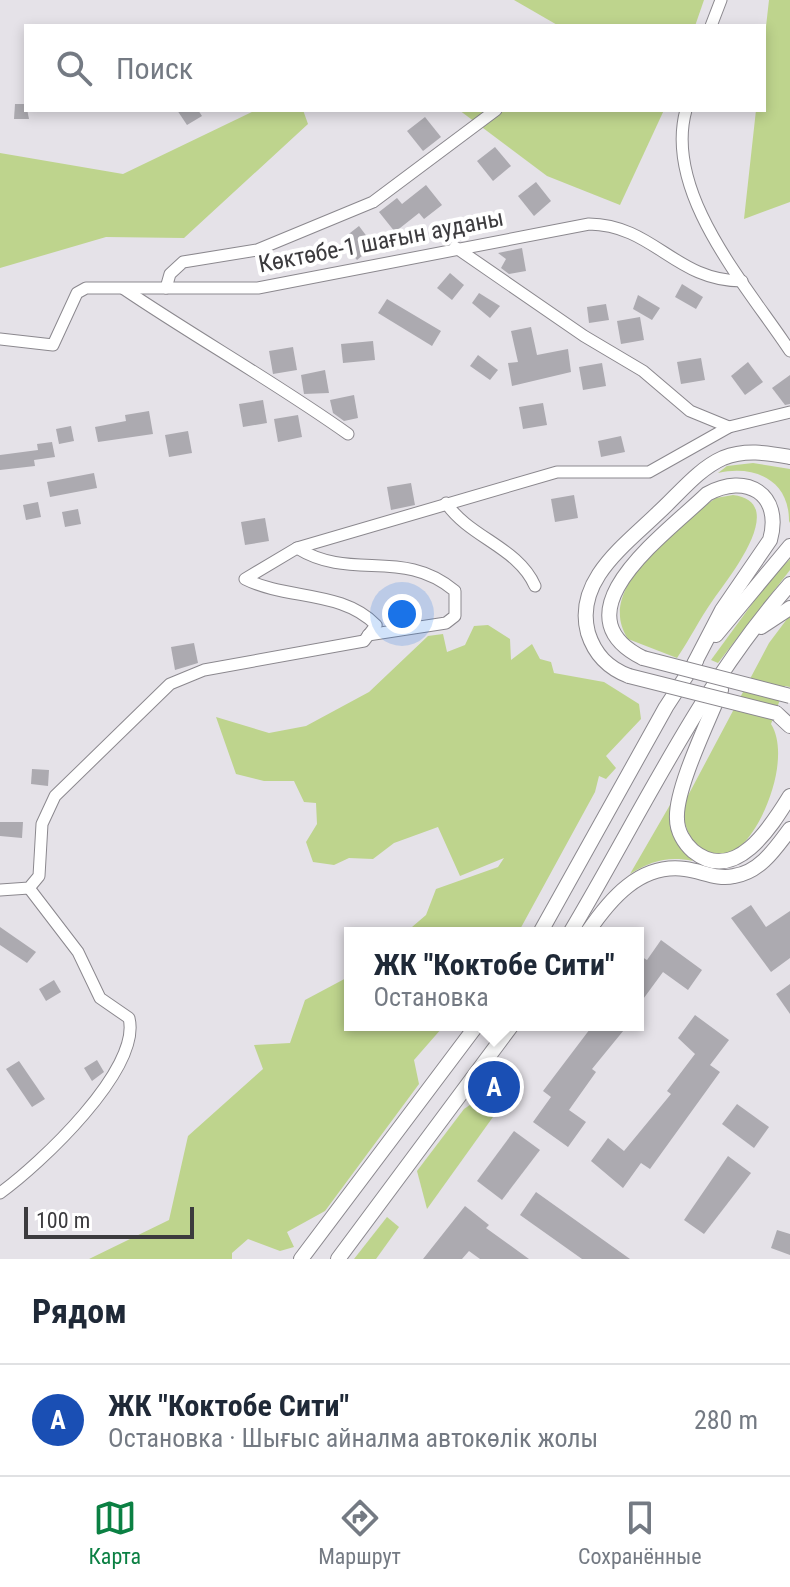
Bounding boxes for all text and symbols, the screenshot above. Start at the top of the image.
search box [24,24,766,112]
icon: search [52,46,96,90]
text: Поиск [116,51,193,86]
street label: Көктөбе-1 шағын ауданы [256,204,506,278]
your location [382,594,422,634]
popup [344,927,644,1031]
text: ЖК "Коктобе Сити" [373,947,615,982]
text: Остановка [373,982,489,1012]
pin: A [468,1057,520,1117]
scale bar [24,1203,194,1239]
text: 100 m [36,1208,90,1233]
text: Рядом [32,1291,127,1331]
text: ЖК "Коктобе Сити" [108,1388,349,1423]
text: A [50,1405,66,1435]
text: 280 m [694,1405,758,1435]
text: Остановка · Шығыс айналма автокөлік жолы [108,1423,598,1453]
tab: Карта [89,1496,141,1569]
tab: Маршрут [318,1496,401,1569]
tab: Сохранённые [578,1496,701,1569]

